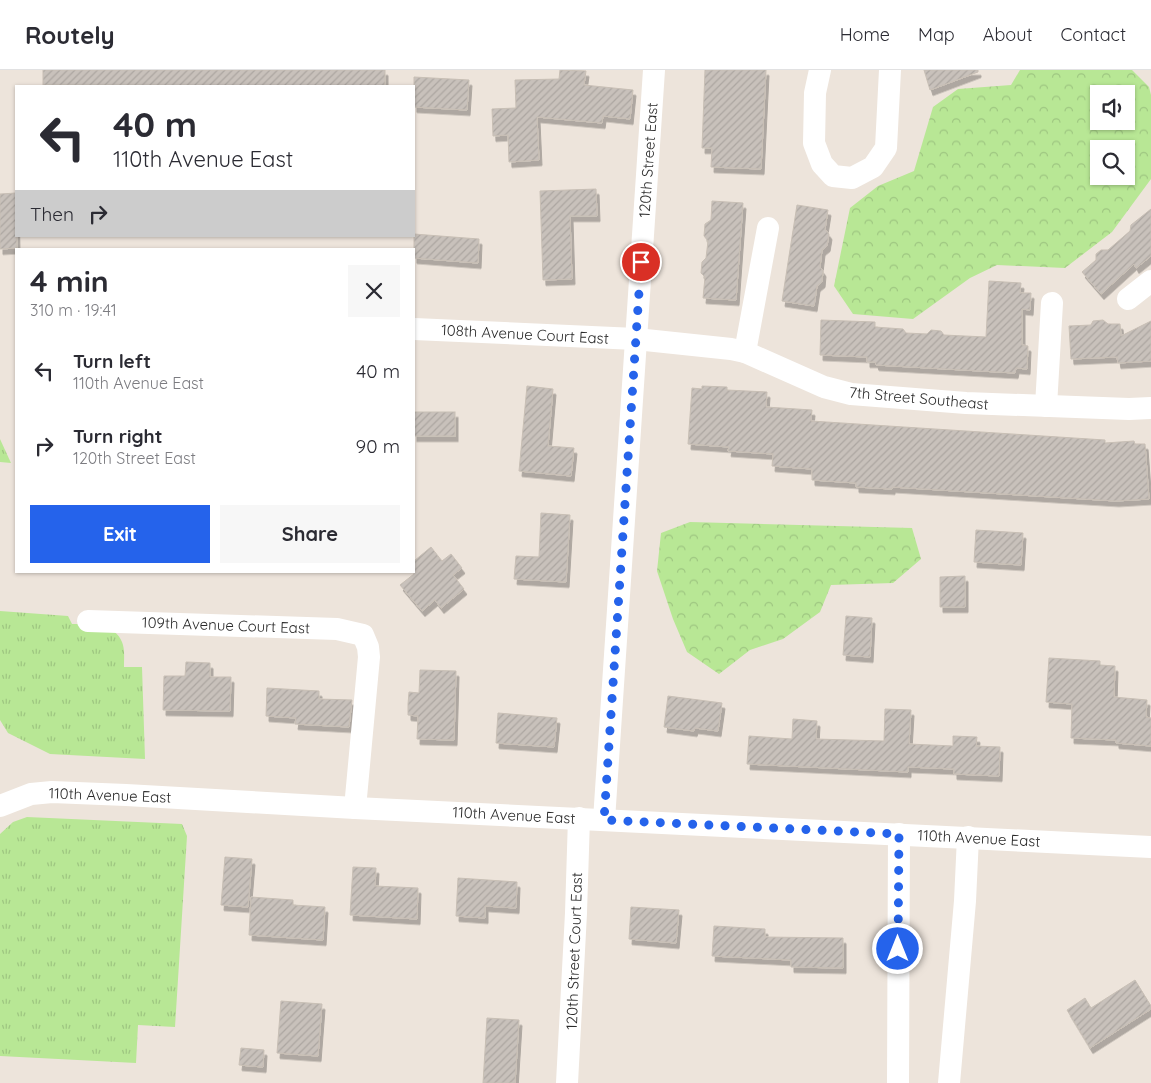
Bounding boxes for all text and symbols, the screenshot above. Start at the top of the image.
text: Routely [25,20,115,50]
text: Home [840,23,890,46]
text: Map [918,23,955,46]
text: About [983,23,1033,46]
text: Contact [1061,23,1126,46]
map controls [1090,85,1135,185]
button: sound [1090,85,1135,130]
text: 40 m [113,102,197,146]
street label: 120th Street East [635,102,661,218]
icon: left [30,105,95,170]
button: search [1090,140,1135,185]
text: 110th Avenue East [113,145,293,173]
icon: right [84,200,112,228]
text: Then [30,202,74,226]
pin [620,241,662,283]
icon: arrive [627,248,655,276]
text: 4 min [30,262,109,300]
button: close [348,265,400,317]
text: 310 m · 19:41 [30,300,117,320]
street label: 108th Avenue Court East [441,320,609,348]
text: Turn left [73,349,151,373]
icon: left [30,357,58,385]
text: 40 m [356,359,400,383]
text: 110th Avenue East [73,373,204,393]
street label: 7th Street Southeast [849,382,989,414]
text: Turn right [73,424,162,448]
icon: right [30,432,58,460]
text: 90 m [356,434,400,458]
text: 120th Street East [73,448,196,468]
button: Exit [30,505,210,563]
button: Share [220,505,400,563]
street label: 109th Avenue Court East [142,613,310,637]
street label: 110th Avenue East [48,783,172,807]
street label: 110th Avenue East [452,802,576,828]
street label: 110th Avenue East [917,825,1041,851]
street label: 120th Street Court East [562,872,586,1030]
position arrow [871,922,923,974]

